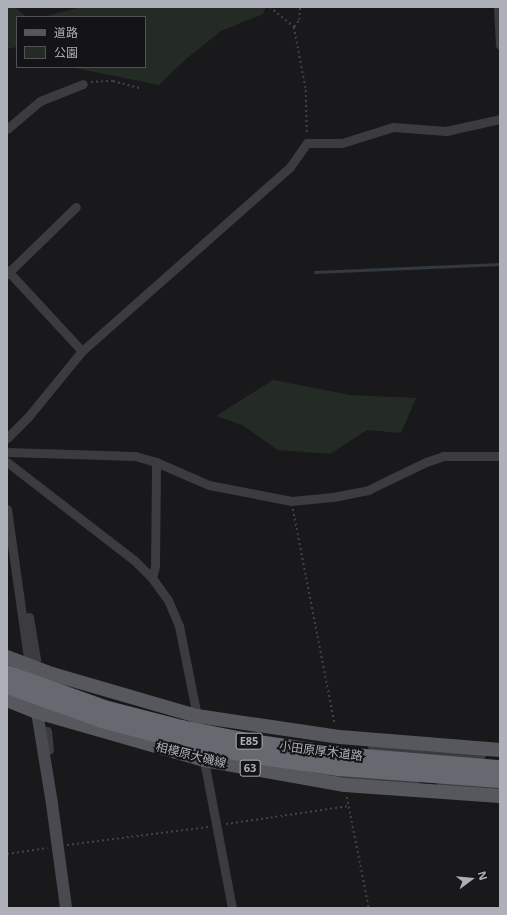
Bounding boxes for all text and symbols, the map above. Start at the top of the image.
legend [16,16,146,68]
text: 道路 [54,24,78,41]
text: 公園 [54,44,78,61]
road number: E85 [235,732,263,750]
street label: 相模原大磯線 [154,739,228,771]
street label: 小田原厚木道路 [278,739,364,763]
road number: 63 [239,759,261,777]
north arrow [451,859,491,899]
text: N [475,869,491,882]

